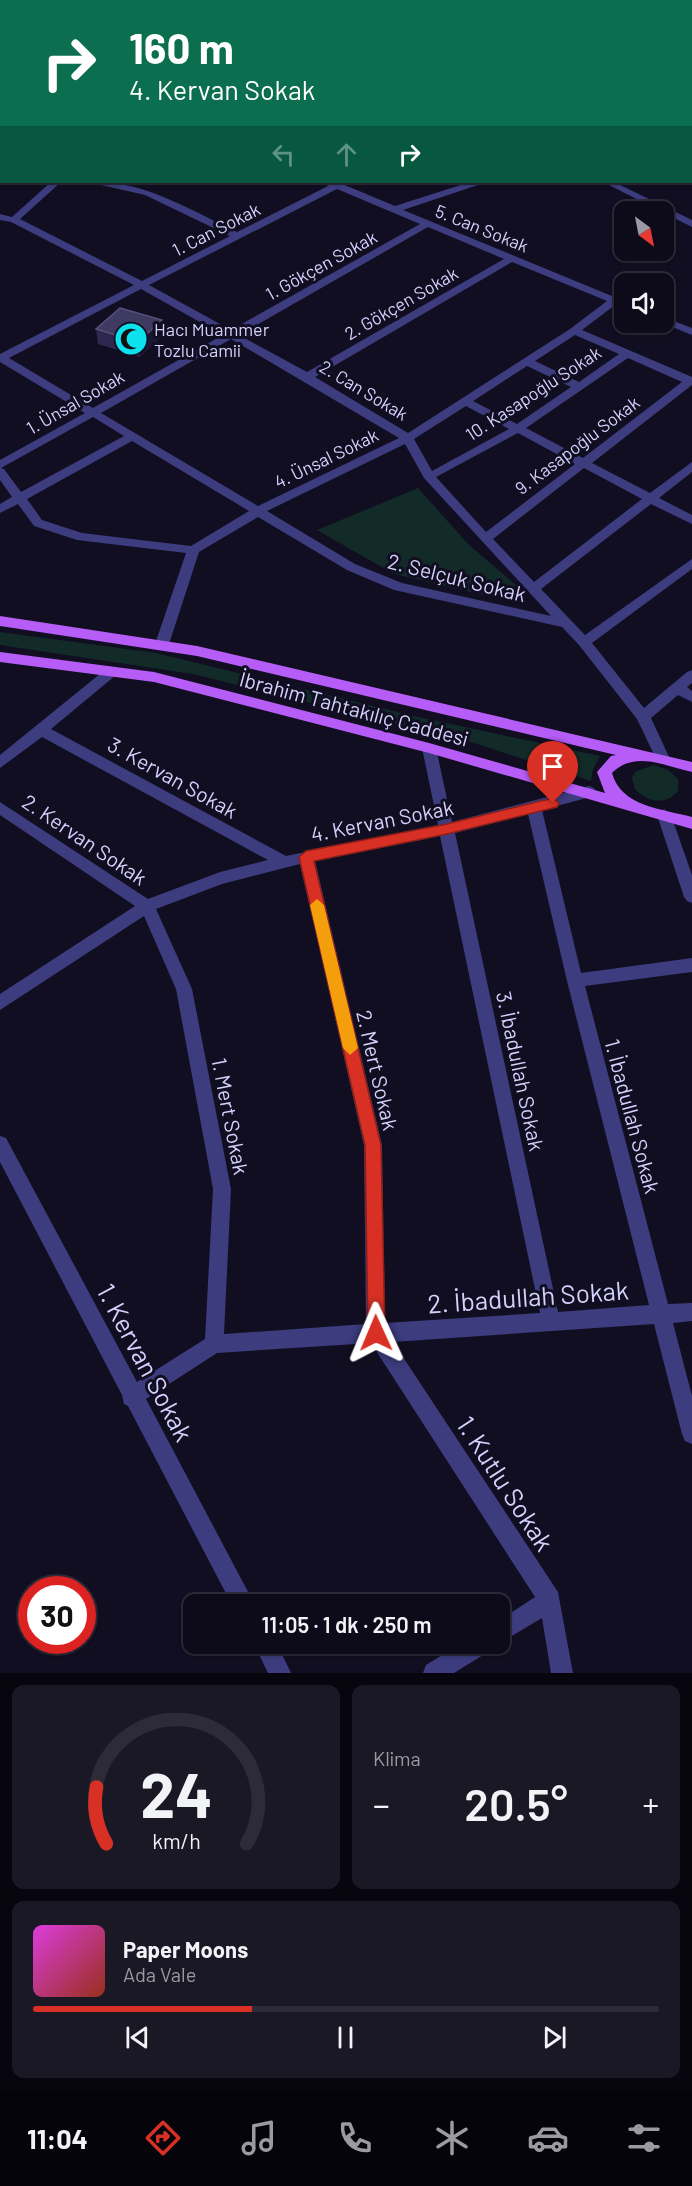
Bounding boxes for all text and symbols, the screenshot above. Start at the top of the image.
text: 160 m [129,22,234,72]
icon: right [30,24,108,102]
text: 4. Kervan Sokak [129,73,315,105]
icon: left [267,138,300,171]
icon: ahead [330,138,363,171]
icon: right [393,138,426,171]
street label: 1. Can Sokak [168,197,264,261]
street label: 5. Can Sokak [432,199,532,257]
north arrow [614,201,674,261]
map controls [614,201,674,333]
street label: 1. Gökçen Sokak [262,225,380,305]
street label: 2. Gökçen Sokak [340,262,462,344]
button: sound [614,273,674,333]
place label: Hacı Muammer Tozlu Camii [154,318,270,361]
mosque icon: Hacı Muammer Tozlu Camii [113,321,149,357]
street label: 10. Kasapoğlu Sokak [461,341,605,445]
street label: 2. Can Sokak [316,355,412,425]
street label: 1. Ünsal Sokak [22,365,128,439]
street label: 9. Kasapoğlu Sokak [510,391,644,499]
street label: 4. Ünsal Sokak [270,423,382,493]
street label: 2. Selçuk Sokak [385,548,529,606]
street label: İbrahim Tahtakılıç Caddesi [237,665,471,751]
street label: 3. Kervan Sokak [104,731,242,823]
pin [527,741,578,803]
icon: arrive [536,750,569,783]
street label: 2. Kervan Sokak [18,788,152,890]
street label: 4. Kervan Sokak [309,794,455,846]
street label: 3. İbadullah Sokak [492,989,550,1153]
street label: 2. Mert Sokak [352,1007,404,1133]
street label: 1. İbadullah Sokak [600,1036,666,1196]
street label: 1. Mert Sokak [207,1055,255,1177]
street label: 2. İbadullah Sokak [426,1274,630,1318]
street label: 1. Kervan Sokak [91,1278,201,1446]
position arrow [344,1301,408,1365]
street label: 1. Kutlu Sokak [451,1410,561,1556]
speed limit sign: 30 [18,1576,96,1654]
text: 11:05 · 1 dk · 250 m [261,1611,432,1637]
text: Klima [373,1746,421,1770]
text: 24 [140,1756,212,1830]
text: 20.5° [464,1776,568,1830]
text: − [373,1784,390,1824]
text: + [642,1784,659,1824]
text: km/h [152,1828,200,1853]
text: Paper Moons [123,1936,248,1962]
text: Ada Vale [123,1962,196,1986]
icon: previous [121,2021,154,2054]
icon: pause [329,2021,362,2054]
icon: next [538,2021,571,2054]
icon: directions [142,2117,184,2159]
icon: music [238,2117,280,2159]
icon: phone [334,2117,376,2159]
icon: climate [431,2117,473,2159]
icon: car [527,2117,569,2159]
icon: filters [623,2117,665,2159]
text: 11:04 [27,2122,88,2154]

